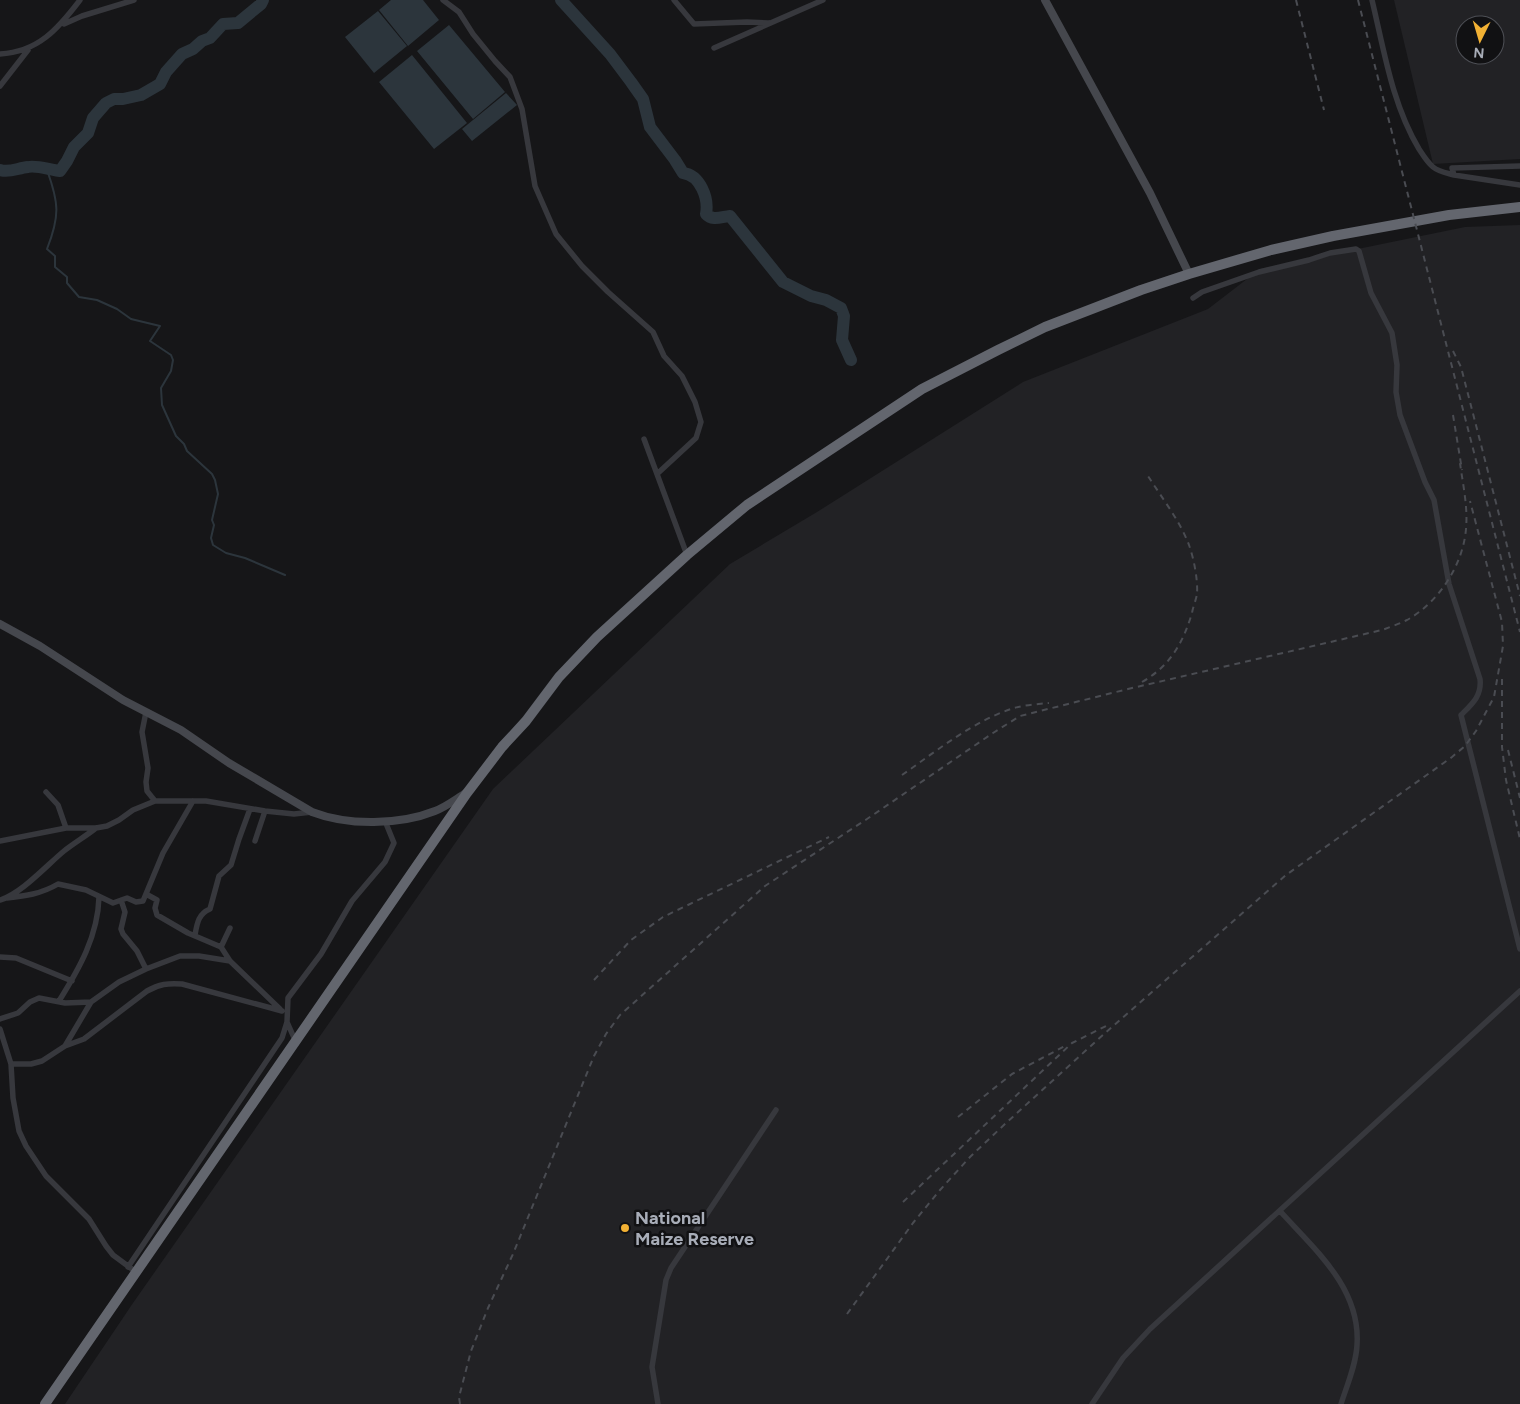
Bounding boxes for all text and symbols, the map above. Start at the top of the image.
north arrow [1455,15,1505,65]
text: N [1473,44,1485,61]
place label: National Maize Reserve [635,1207,754,1250]
marker: National Maize Reserve [619,1222,631,1234]

